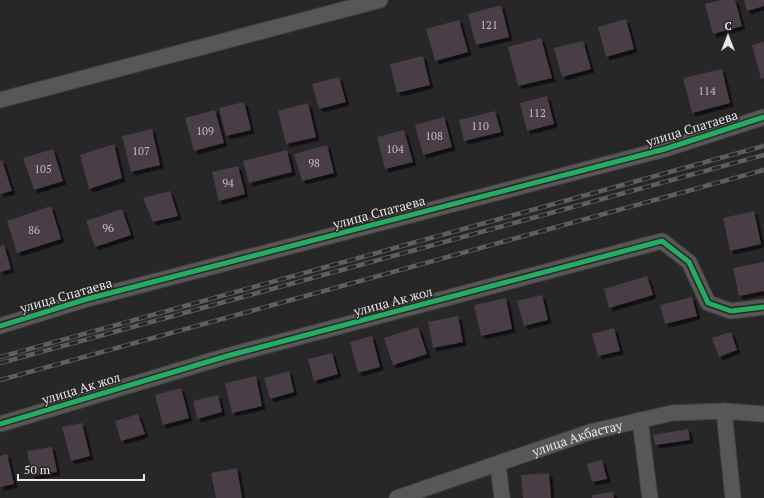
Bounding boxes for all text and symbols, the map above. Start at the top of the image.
north arrow [708,16,748,56]
house number: 121 [480,18,498,32]
text: С [724,19,732,33]
house number: 114 [698,84,716,98]
street label: улица Спатаева [643,105,740,151]
house number: 112 [528,106,546,120]
house number: 110 [471,119,489,133]
house number: 109 [196,124,214,138]
house number: 108 [425,129,443,143]
house number: 104 [386,142,404,156]
house number: 107 [132,144,150,158]
house number: 98 [308,156,320,170]
house number: 105 [34,162,52,176]
house number: 94 [222,176,234,190]
street label: улица Спатаева [330,191,428,233]
house number: 96 [102,221,114,235]
house number: 86 [28,223,40,237]
street label: улица Спатаева [17,273,114,317]
street label: улица Ак жол [351,282,434,320]
street label: улица Ак жол [39,368,122,409]
street label: улица Акбастау [529,416,625,461]
scale bar [18,456,144,482]
text: 50 m [24,462,51,477]

